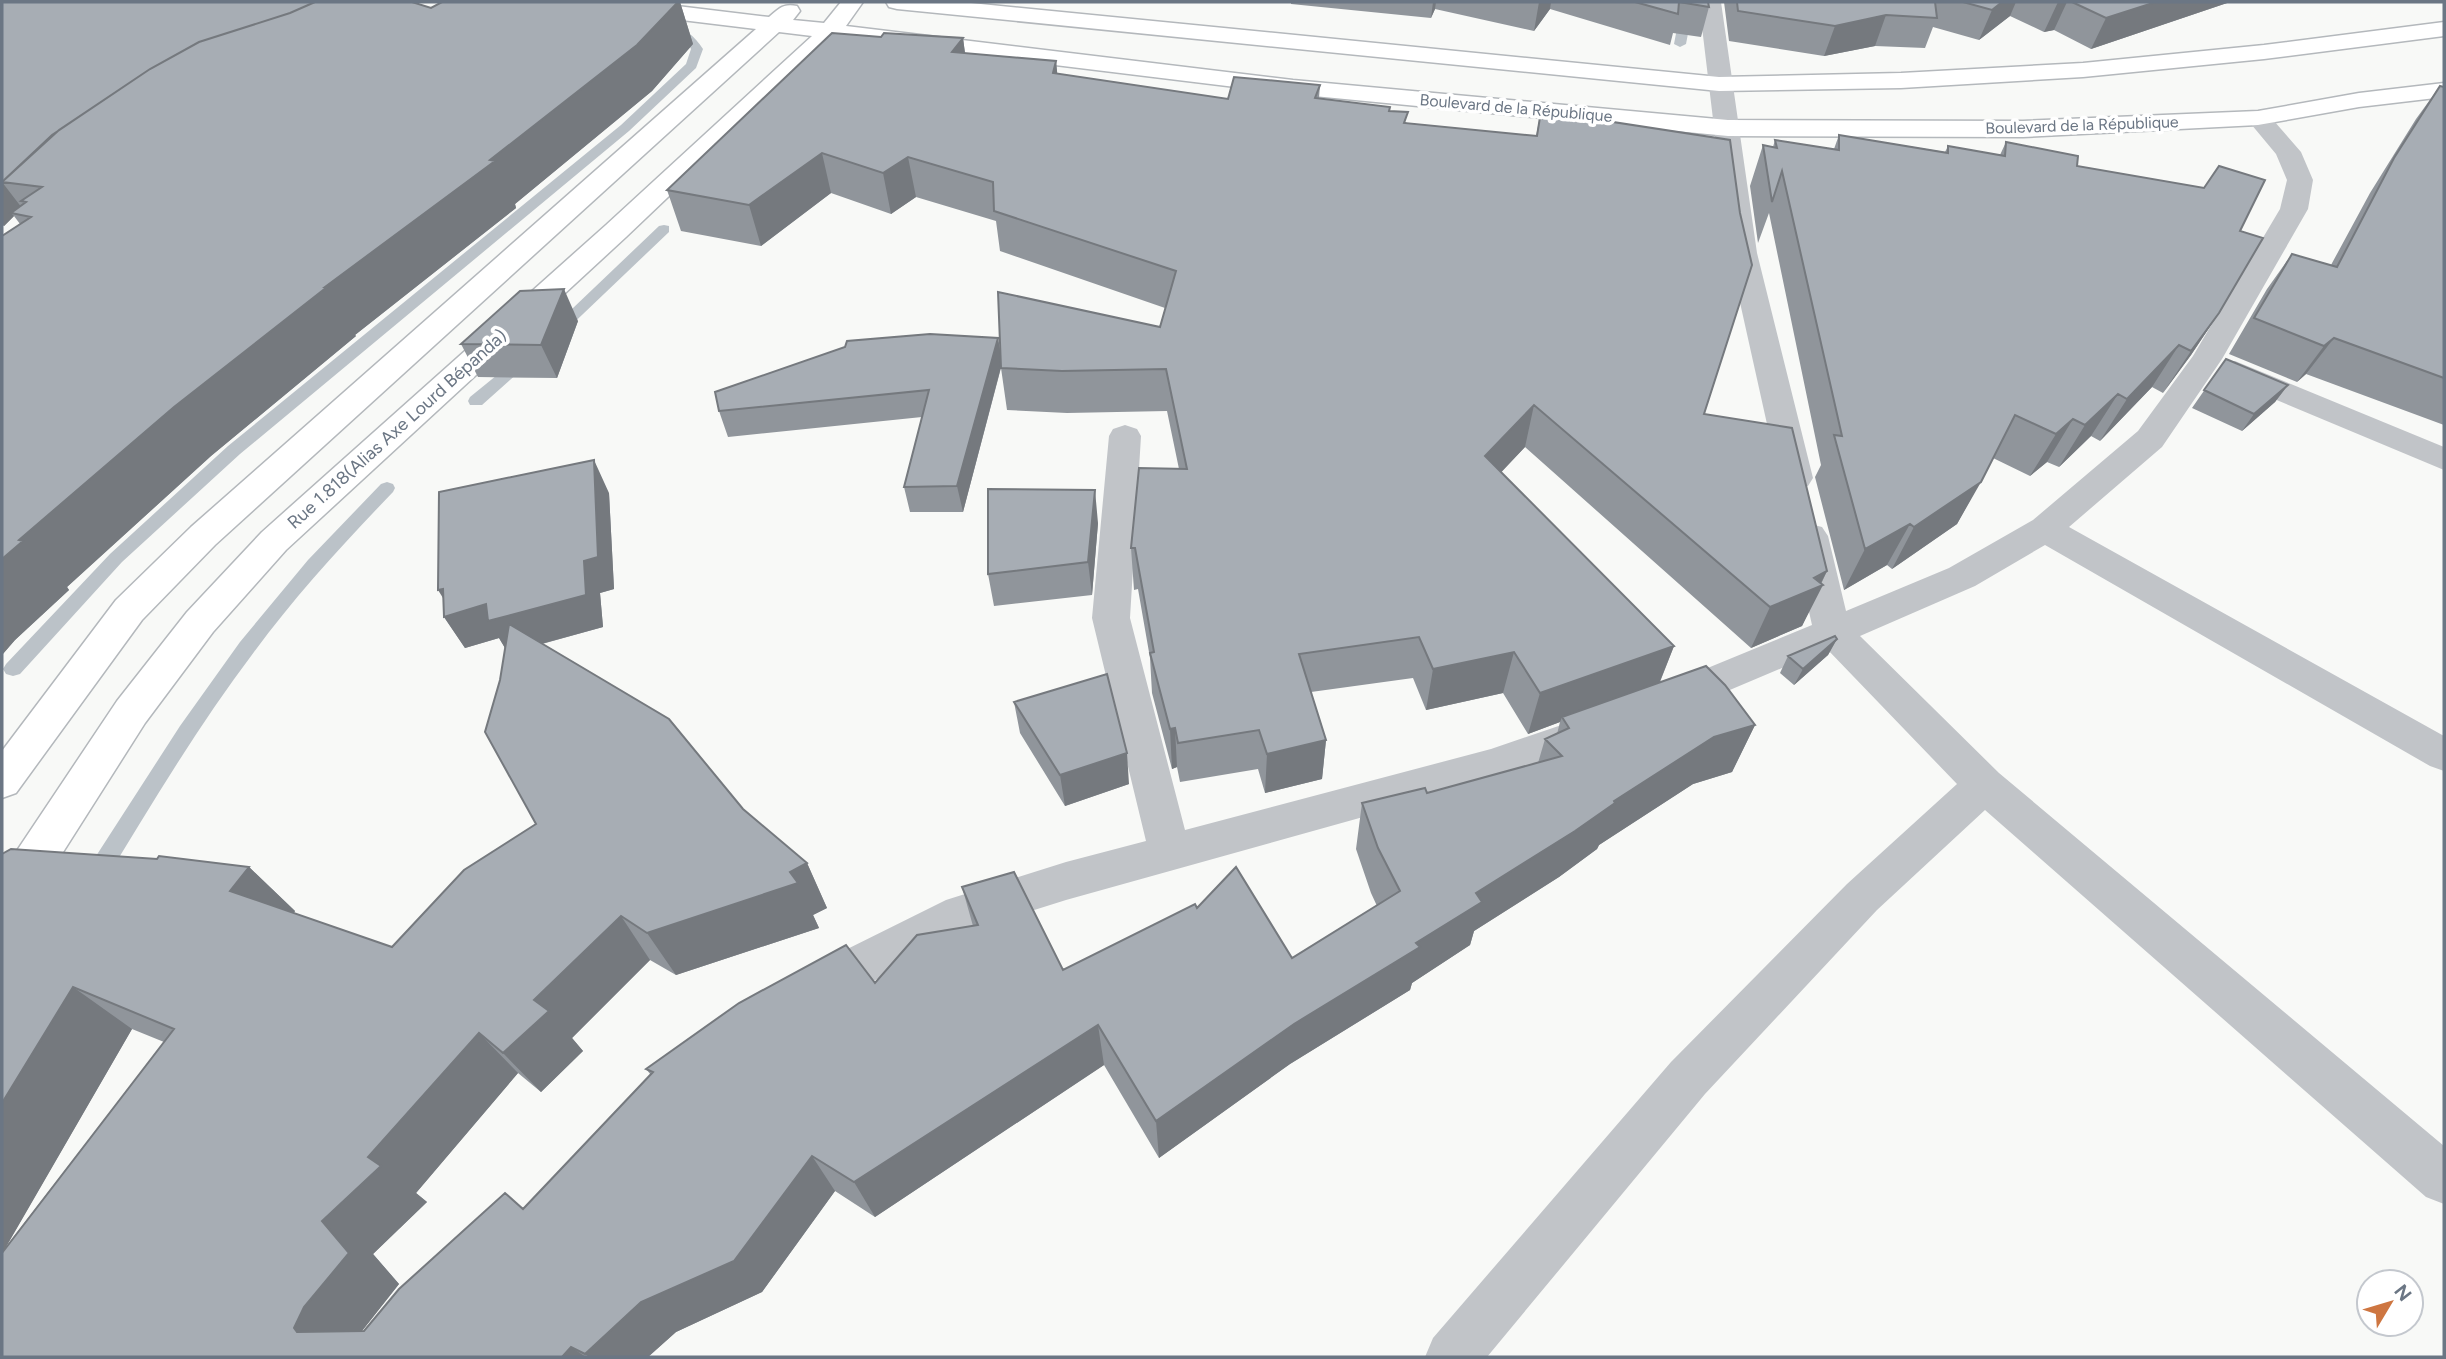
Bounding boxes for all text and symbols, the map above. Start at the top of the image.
street label: Boulevard de la République [1419,90,1613,126]
street label: Boulevard de la République [1985,112,2179,138]
street label: Rue 1.818(Alias Axe Lourd Bépanda) [283,325,511,533]
north arrow [2355,1268,2425,1338]
text: N [2389,1280,2417,1306]

